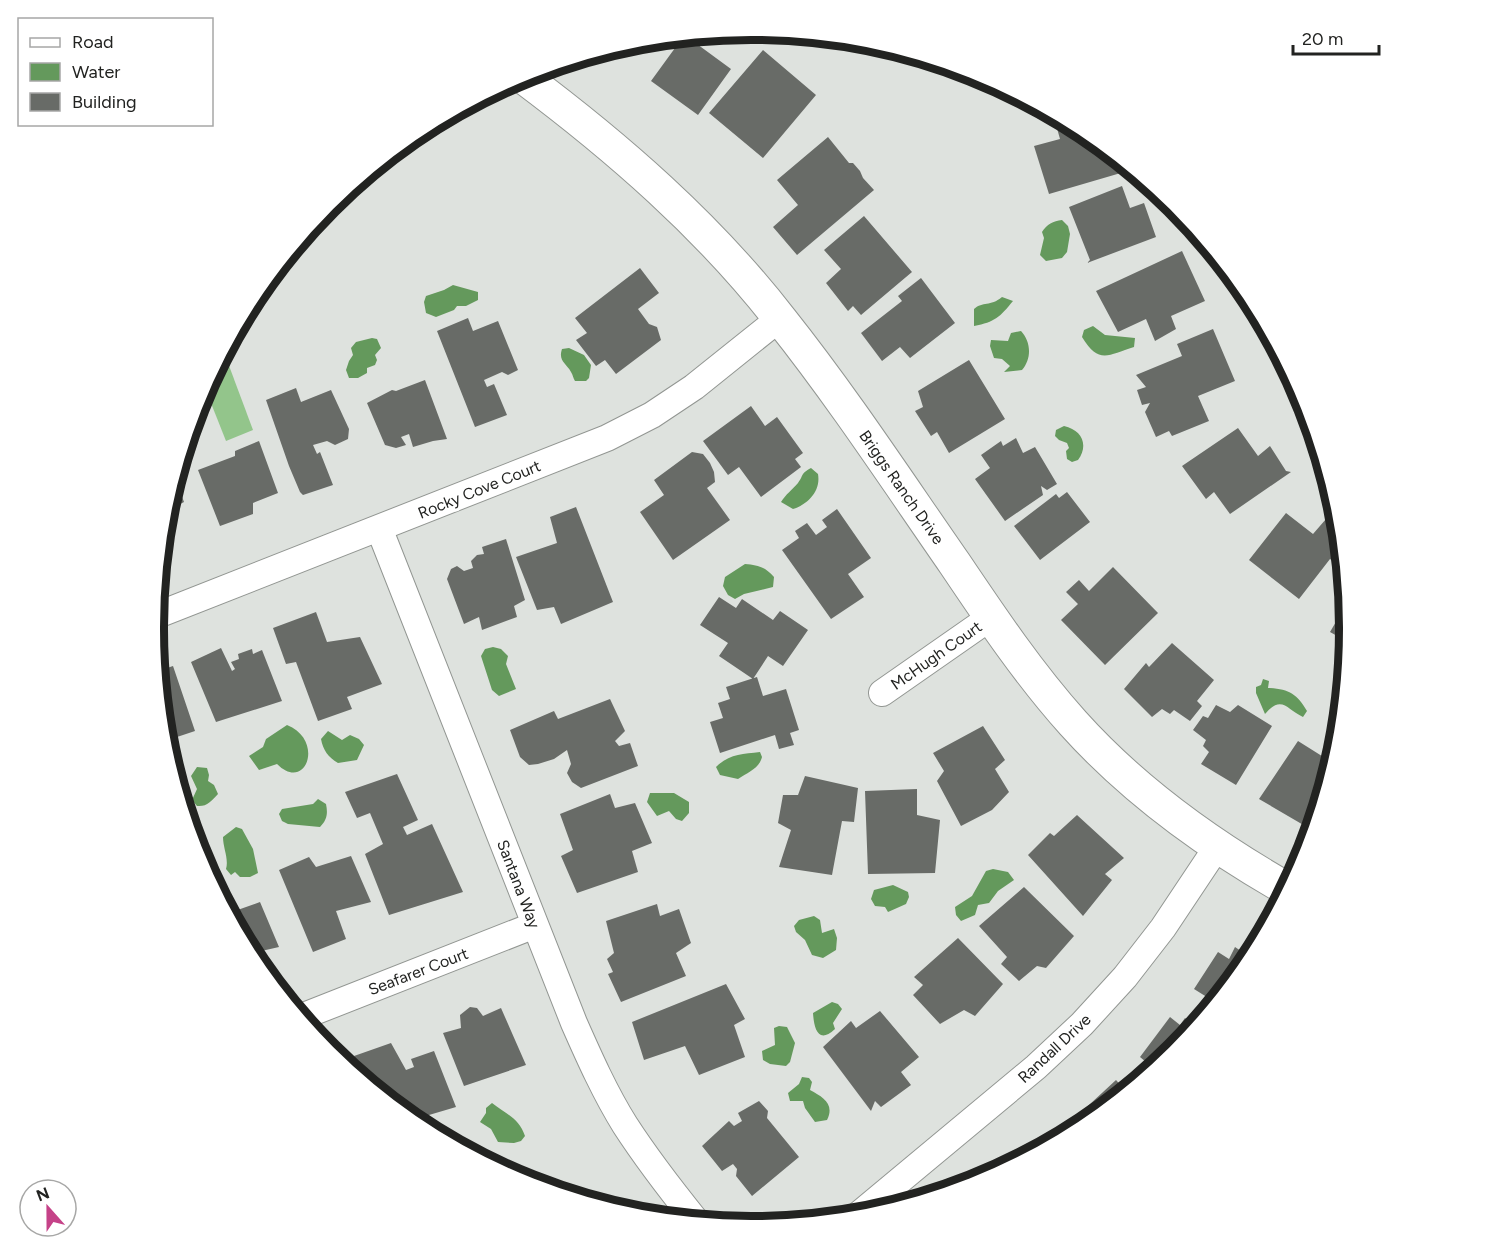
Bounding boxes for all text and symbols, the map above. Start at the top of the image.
legend [18,18,213,126]
scale bar [1293,18,1378,56]
text: 20 m [1302,28,1343,50]
text: Road [72,31,113,53]
text: Water [72,61,120,83]
text: Building [72,91,137,113]
street label: Briggs Ranch Drive [855,427,948,548]
street label: Rocky Cove Court [415,456,543,523]
street label: McHugh Court [887,617,985,694]
street label: Santana Way [493,837,544,932]
street label: Seafarer Court [366,944,471,999]
street label: Randall Drive [1014,1010,1095,1087]
north arrow [18,1178,78,1238]
text: N [34,1183,52,1206]

